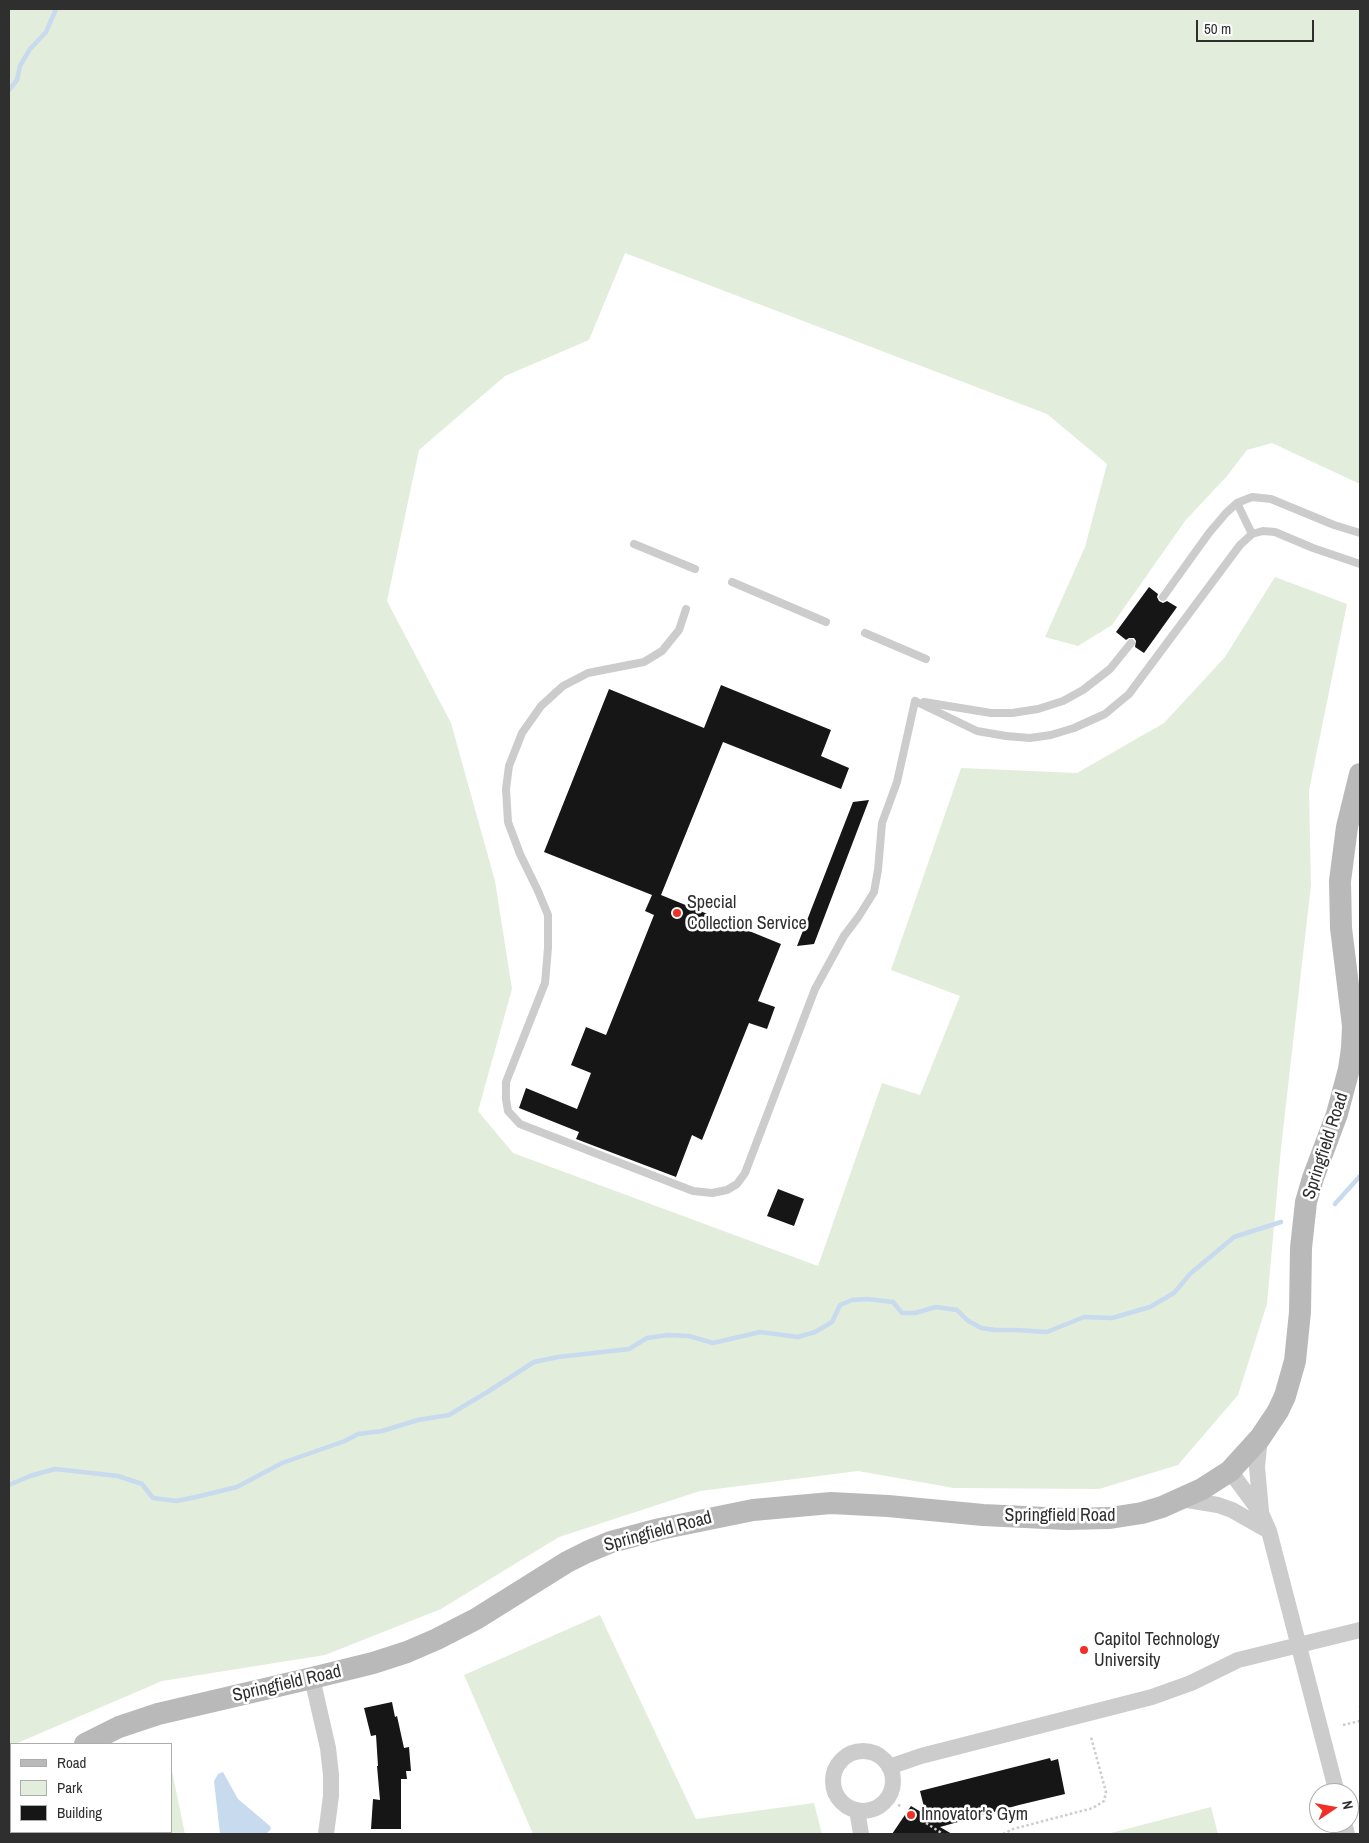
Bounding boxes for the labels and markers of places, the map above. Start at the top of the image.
place label: Special Collection Service [687,892,807,934]
marker: Special Collection Service [671,907,683,919]
place label: Capitol Technology University [1094,1629,1220,1672]
marker: Capitol Technology University [1078,1644,1090,1656]
place label: Innovator's Gym [921,1804,1028,1826]
marker: Innovator's Gym [905,1809,917,1821]

